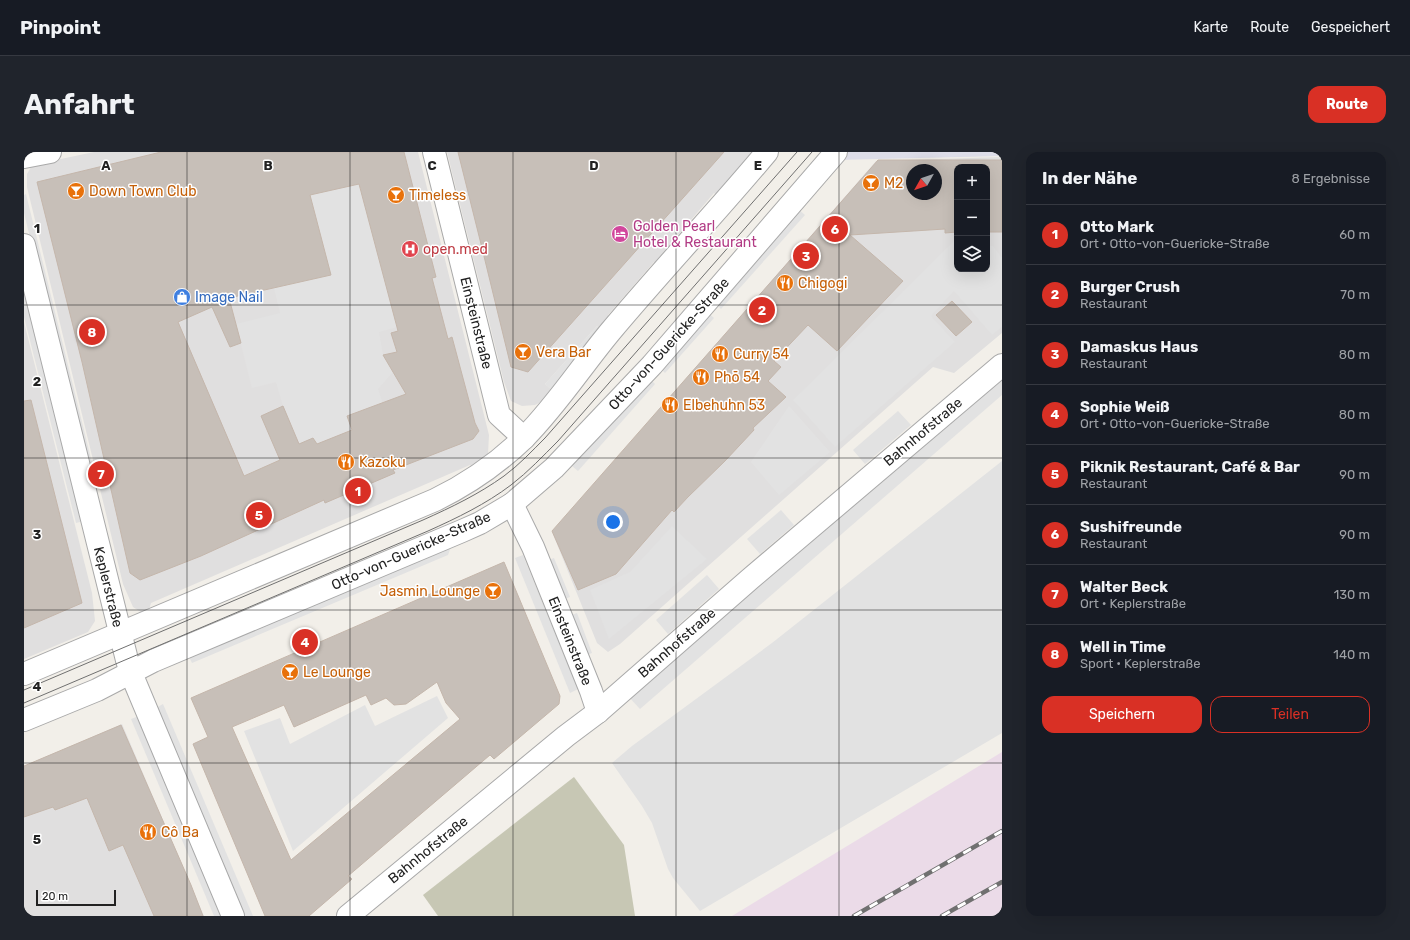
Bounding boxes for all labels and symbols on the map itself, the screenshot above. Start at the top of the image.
text: A [101,158,111,173]
text: B [263,158,273,173]
text: C [427,158,437,173]
text: D [589,158,599,173]
text: E [754,158,762,173]
north arrow [906,164,942,200]
bar icon: M2 [861,173,881,193]
place label: M2 [884,175,903,192]
bar icon: Down Town Club [66,181,86,201]
place label: Down Town Club [89,183,197,200]
bar icon: Timeless [386,185,406,205]
place label: Timeless [409,187,466,204]
pin: 6 [822,214,848,244]
place label: Golden Pearl Hotel & Restaurant [633,218,757,251]
text: 1 [34,221,40,236]
hotel icon: Golden Pearl Hotel & Restaurant [610,224,630,244]
hospital icon: open.med [400,239,420,259]
place label: open.med [423,241,488,258]
pin: 3 [793,241,819,271]
restaurant icon: Chigogi [775,273,795,293]
street label: Otto-von-Guericke-Straße [605,274,733,414]
street label: Einsteinstraße [456,275,496,371]
place label: Chigogi [798,275,847,292]
shop icon: Image Nail [172,287,192,307]
place label: Image Nail [195,289,263,306]
pin: 2 [749,295,775,325]
pin: 8 [79,317,105,347]
bar icon: Vera Bar [513,342,533,362]
place label: Vera Bar [536,344,592,361]
restaurant icon: Curry 54 [710,344,730,364]
place label: Curry 54 [733,346,789,363]
restaurant icon: Phō 54 [691,367,711,387]
place label: Phō 54 [714,369,760,386]
text: 2 [33,374,41,389]
street label: Bahnhofstraße [880,394,966,470]
restaurant icon: Elbehuhn 53 [660,395,680,415]
place label: Elbehuhn 53 [683,397,765,414]
restaurant icon: Kazoku [336,452,356,472]
place label: Kazoku [359,454,406,471]
pin: 7 [88,459,114,489]
pin: 1 [345,476,371,506]
pin: 5 [246,500,272,530]
street label: Otto-von-Guericke-Straße [329,508,493,594]
your location [603,512,623,532]
text: 3 [33,527,42,542]
street label: Keplerstraße [90,545,126,629]
bar icon: Jasmin Lounge [483,581,503,601]
place label: Jasmin Lounge [380,583,480,600]
street label: Einsteinstraße [544,594,596,688]
street label: Bahnhofstraße [635,604,720,681]
pin: 4 [292,627,318,657]
bar icon: Le Lounge [280,662,300,682]
place label: Le Lounge [303,664,371,681]
text: 4 [33,679,42,694]
street label: Bahnhofstraße [385,813,471,887]
restaurant icon: Cô Ba [138,822,158,842]
place label: Cô Ba [161,824,199,841]
text: 5 [33,832,41,847]
scale bar [36,888,116,907]

